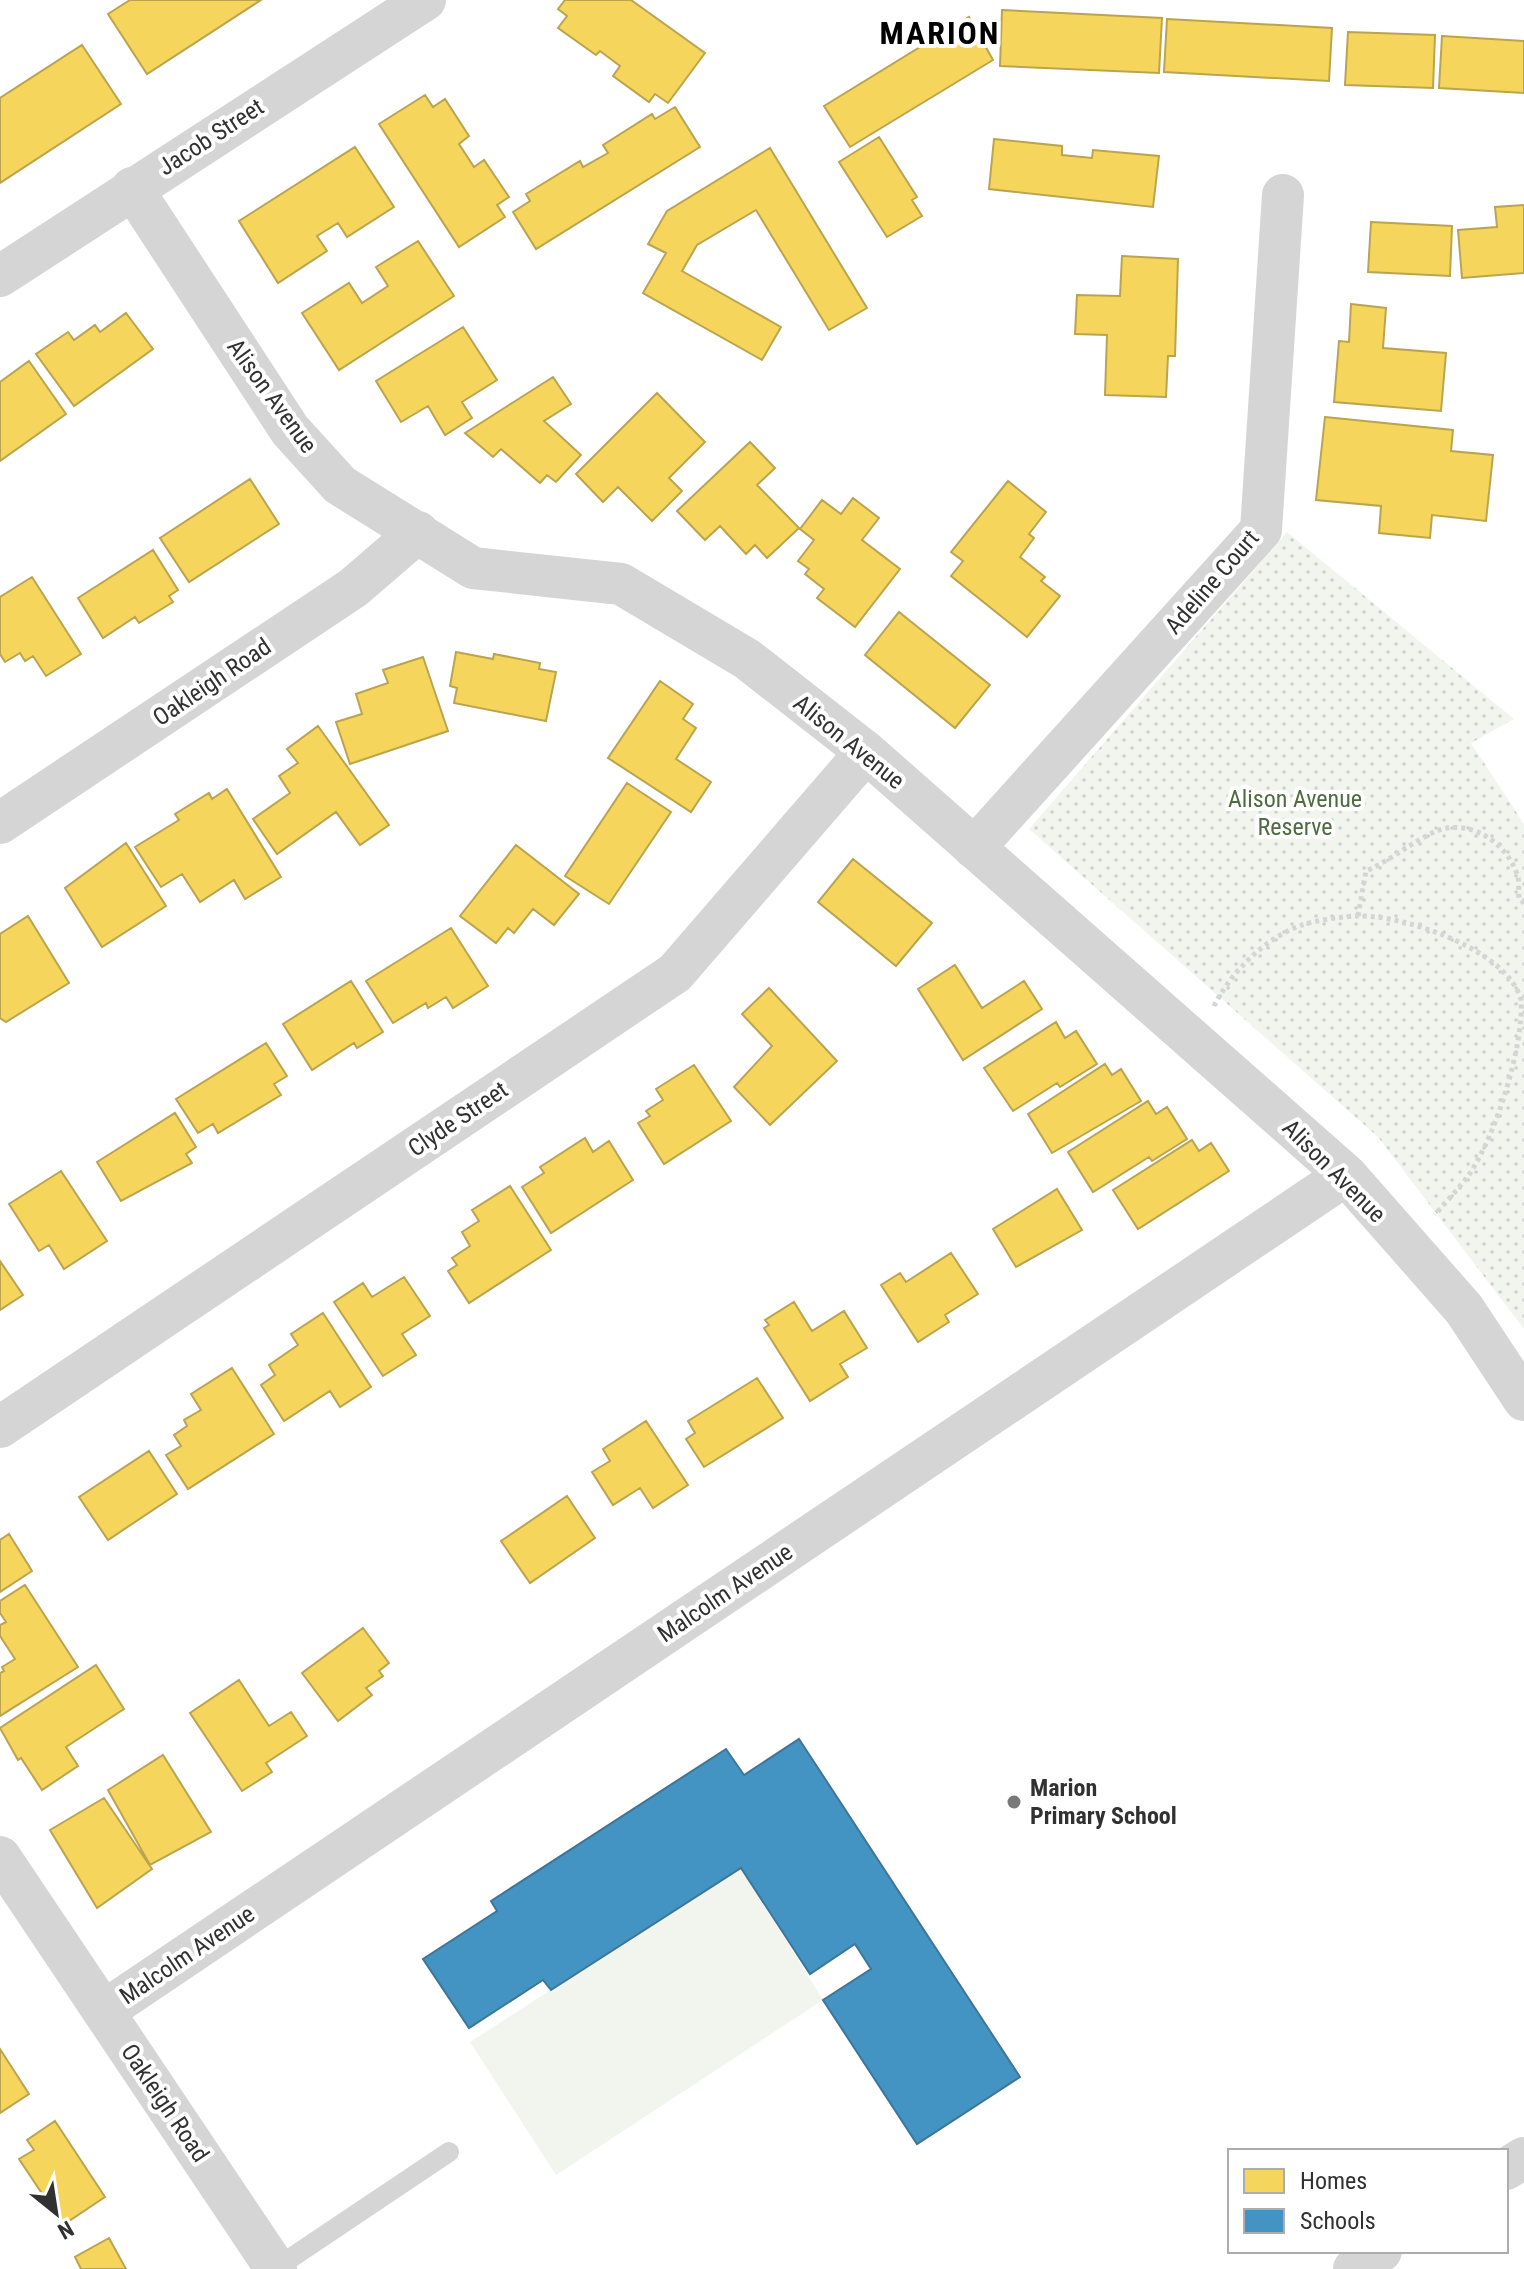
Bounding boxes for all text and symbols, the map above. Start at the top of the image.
district label: MARION [880,14,1000,52]
street label: Jacob Street [153,93,269,181]
street label: Alison Avenue [221,334,323,458]
street label: Adeline Court [1159,524,1265,640]
street label: Oakleigh Road [148,632,276,732]
street label: Alison Avenue [788,689,910,795]
park label: Alison Avenue Reserve [1228,785,1362,841]
street label: Clyde Street [403,1076,513,1162]
street label: Alison Avenue [1277,1114,1391,1228]
street label: Malcolm Avenue [652,1538,798,1648]
place label: Marion Primary School [1030,1774,1177,1830]
marker: Marion Primary School [1005,1793,1023,1811]
street label: Malcolm Avenue [114,1900,260,2010]
street label: Oakleigh Road [115,2039,215,2167]
legend [1228,2149,1508,2253]
text: Homes [1300,2167,1367,2195]
north arrow [16,2173,96,2253]
text: Schools [1300,2207,1376,2235]
text: N [54,2216,78,2244]

